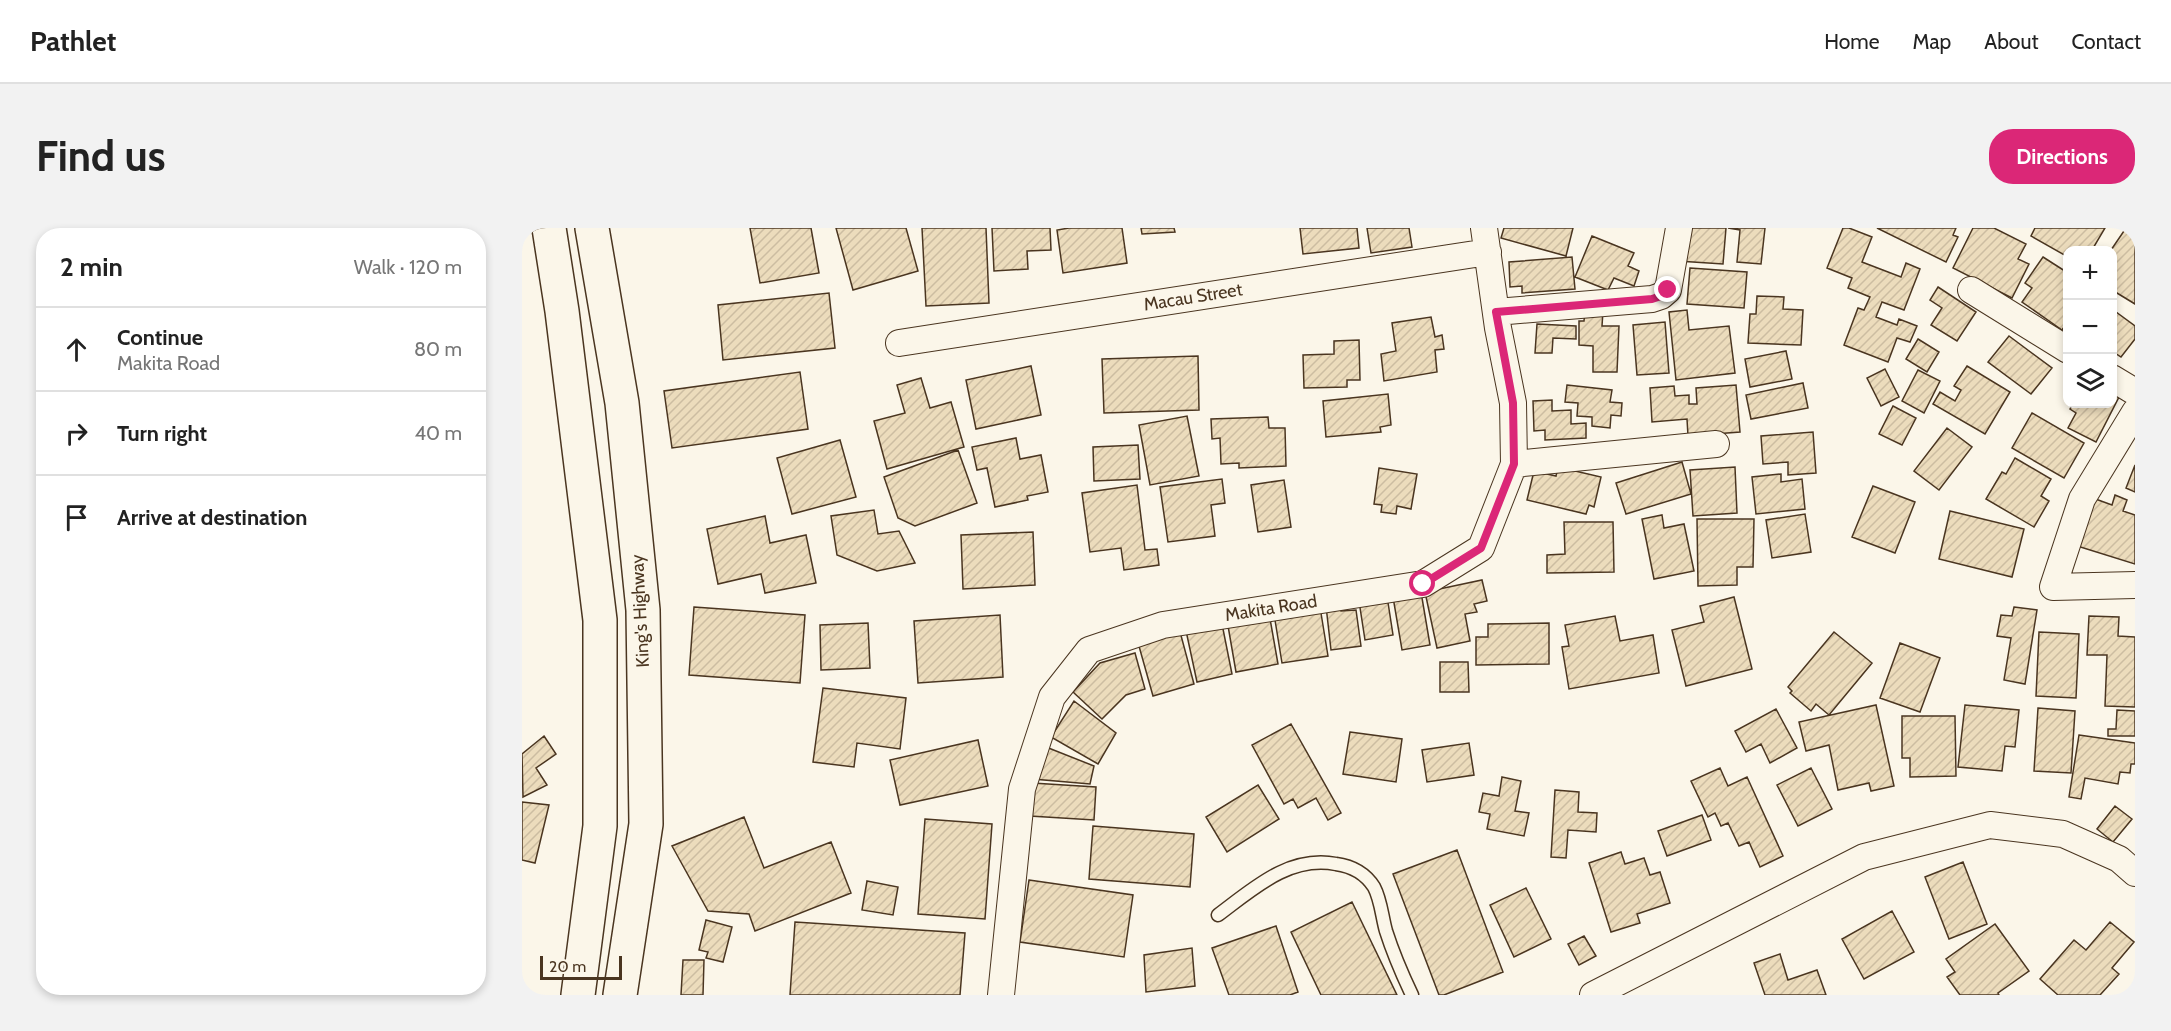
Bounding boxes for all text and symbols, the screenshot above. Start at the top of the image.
text: Pathlet [30,24,116,58]
text: Home [1824,29,1880,54]
text: Map [1913,29,1951,54]
text: About [1984,29,2038,54]
text: Contact [2071,29,2141,54]
button: Directions [1989,129,2135,184]
text: Find us [36,130,165,182]
map controls [2063,246,2117,408]
button: + [2063,246,2117,300]
text: 2 min [60,251,123,283]
text: Walk · 120 m [354,255,462,279]
route end [1654,276,1680,302]
street label: Macau Street [1142,278,1244,316]
button: − [2063,300,2117,354]
text: Continue [117,324,203,351]
icon: ahead [60,333,93,366]
text: 80 m [414,337,462,361]
text: Makita Road [117,351,220,375]
button: layers [2063,354,2117,408]
icon: right [60,417,93,450]
text: Turn right [117,420,207,447]
text: 40 m [414,421,462,445]
icon: arrive [60,501,93,534]
text: Arrive at destination [117,504,307,531]
street label: King's Highway [626,554,654,668]
route start [1409,570,1435,596]
street label: Makita Road [1223,590,1319,626]
scale bar [540,953,622,980]
text: 20 m [549,957,586,976]

